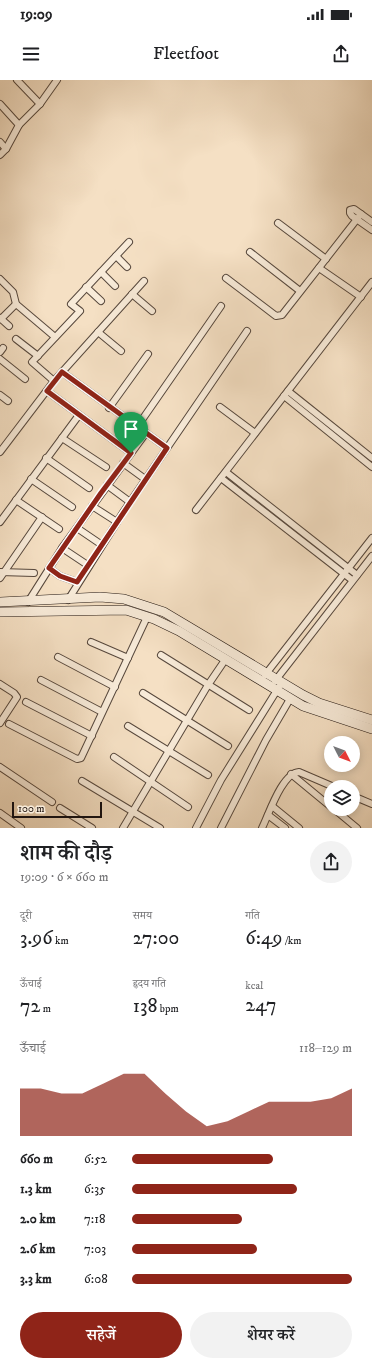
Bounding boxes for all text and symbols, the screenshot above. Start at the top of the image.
text: 19:09 [20,5,52,24]
icon: menu [20,43,42,65]
text: Fleetfoot [153,43,219,65]
icon: share [330,43,352,65]
pin [114,412,148,453]
icon: arrive [120,418,142,440]
north arrow [324,736,360,772]
map controls [324,736,360,816]
button: layers [324,780,360,816]
scale bar [12,800,102,819]
text: 100 m [18,802,44,816]
text: शाम की दौड़ [20,840,112,867]
button: share [310,841,352,883]
text: 19:09 · 6 × 660 m [20,869,108,885]
text: दूरी [20,909,32,923]
text: समय [133,909,152,923]
text: गति [245,909,260,923]
text: 3.96 [20,926,53,951]
text: 27:00 [133,926,179,951]
text: 6:49 [245,926,282,951]
text: km [53,934,69,948]
text: /km [282,934,302,948]
text: ऊँचाई [20,977,42,991]
text: हृदय गति [133,977,166,991]
text: kcal [245,979,263,993]
text: 247 [245,993,277,1018]
text: 72 [20,994,40,1019]
text: 138 [133,994,157,1019]
text: m [40,1002,51,1016]
text: bpm [157,1002,179,1016]
text: ऊँचाई [20,1040,46,1056]
text: 118–129 m [299,1040,352,1056]
text: 660 m [20,1151,53,1167]
text: 6:52 [84,1151,107,1167]
text: 1.3 km [20,1181,52,1197]
text: 6:35 [84,1181,105,1197]
text: 2.0 km [20,1211,56,1227]
text: 7:18 [84,1211,106,1227]
text: 2.6 km [20,1241,55,1257]
text: 7:03 [84,1241,106,1257]
text: 3.3 km [20,1271,52,1287]
text: 6:08 [84,1271,108,1287]
button: सहेजें [20,1312,182,1358]
button: शेयर करें [190,1312,352,1358]

